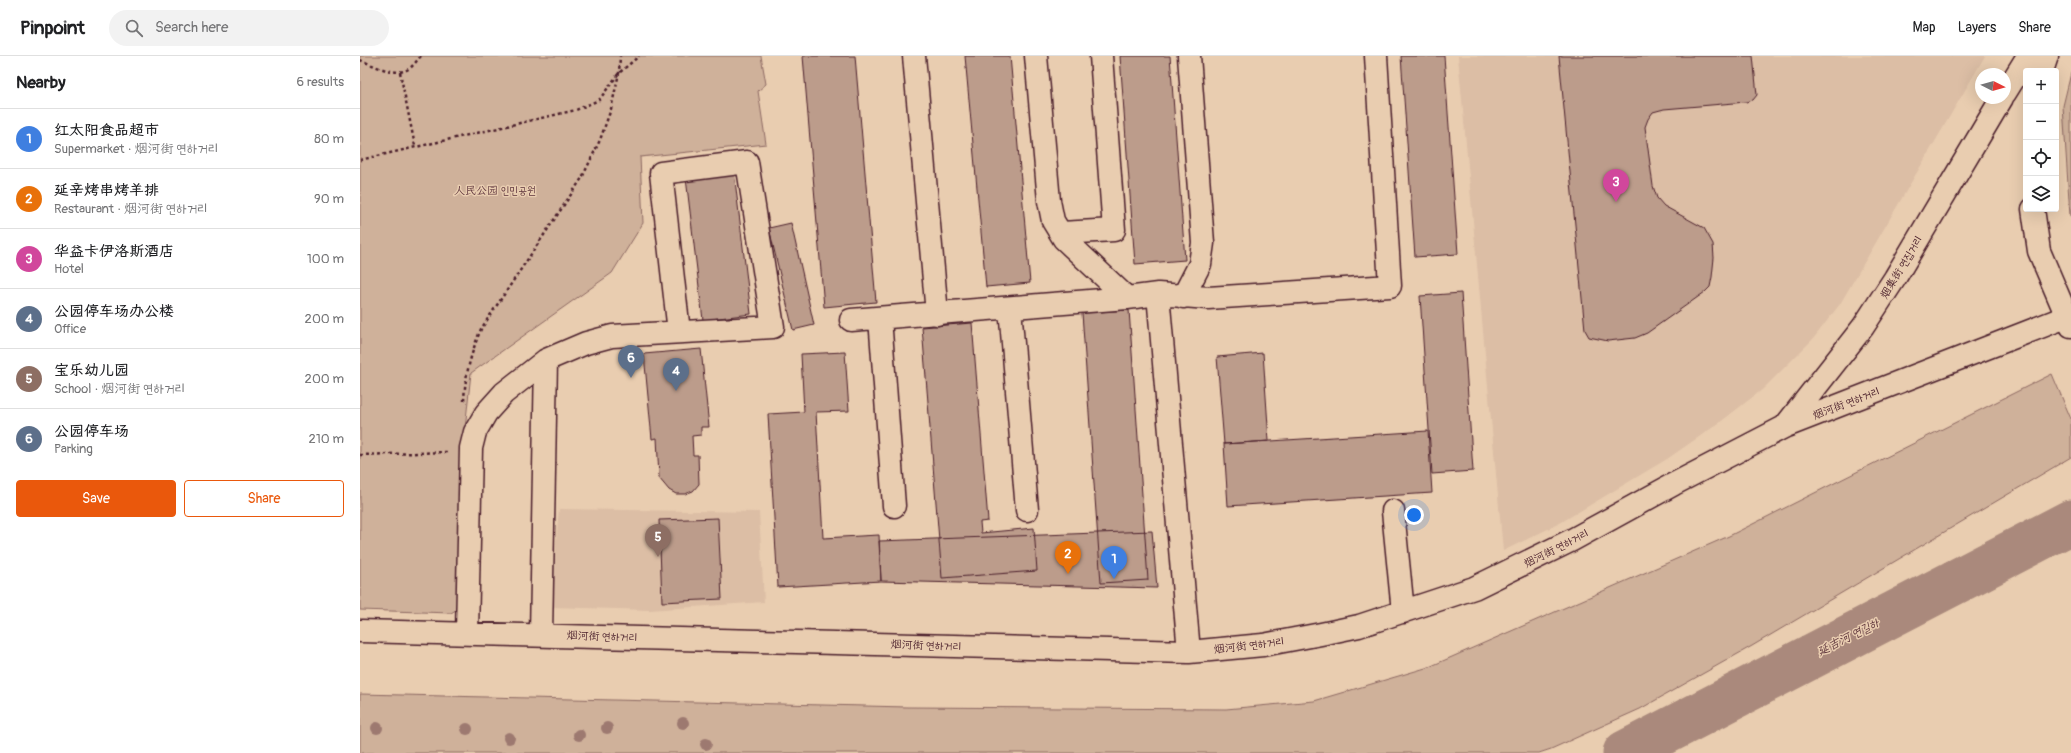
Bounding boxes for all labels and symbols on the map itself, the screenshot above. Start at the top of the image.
north arrow [1975,68,2011,104]
pin: 3 [1603,169,1629,202]
park label: 人民公园 인민공원 [454,184,536,197]
street label: 烟集街 연집거리 [1878,234,1925,301]
pin: 6 [618,345,644,378]
pin: 4 [663,358,689,391]
street label: 烟河街 연하거리 [1811,385,1882,422]
your location [1404,505,1424,525]
pin: 5 [645,524,671,557]
street label: 烟河街 연하거리 [1522,527,1591,570]
pin: 2 [1055,541,1081,574]
pin: 1 [1101,546,1127,579]
water label: 延吉河 연길하 [1815,615,1883,659]
street label: 烟河街 연하거리 [566,629,638,644]
street label: 烟河街 연하거리 [1213,635,1285,656]
street label: 烟河街 연하거리 [890,638,962,653]

